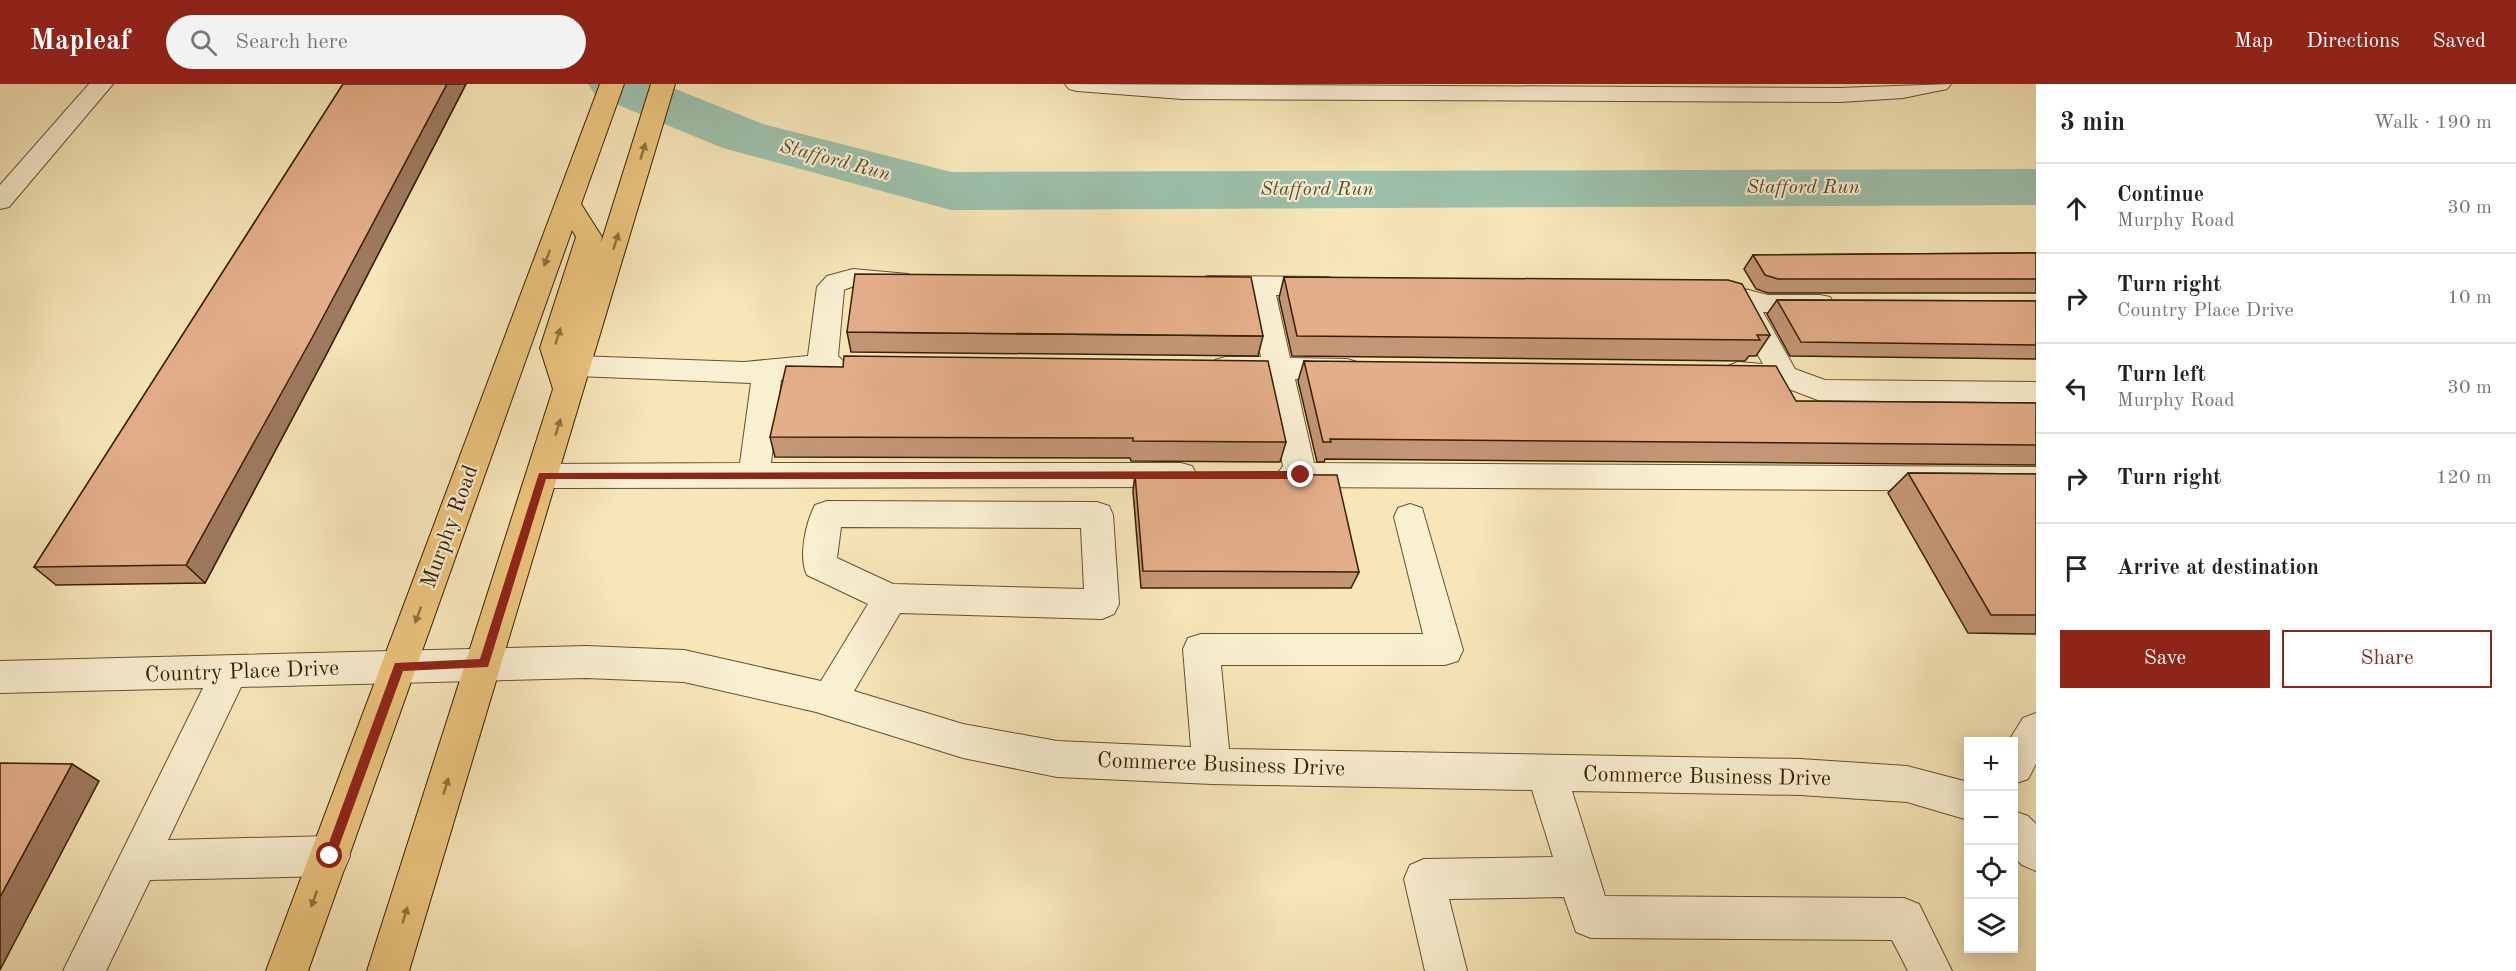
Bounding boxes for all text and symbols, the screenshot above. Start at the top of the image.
search box [166,15,586,69]
icon: search [187,26,220,59]
text: Mapleaf [30,28,130,56]
text: Search here [235,31,348,53]
text: Map [2234,31,2273,52]
text: Directions [2306,31,2400,52]
text: Saved [2433,31,2486,52]
text: 3 min [2060,110,2125,136]
text: Walk · 190 m [2373,113,2492,133]
water label: Stafford Run [778,137,892,185]
one-way arrow [639,142,648,160]
water label: Stafford Run [1746,178,1860,198]
water label: Stafford Run [1260,180,1374,200]
text: Continue [2117,184,2204,206]
icon: ahead [2060,192,2093,225]
text: 30 m [2447,198,2492,218]
text: Murphy Road [2117,211,2235,231]
one-way arrow [611,232,621,250]
one-way arrow [542,249,552,267]
text: Turn right [2117,274,2221,296]
icon: right [2060,282,2093,315]
text: 10 m [2447,288,2492,308]
text: Country Place Drive [2117,301,2294,321]
one-way arrow [553,327,563,345]
text: Turn left [2117,364,2206,386]
icon: left [2060,372,2093,405]
text: 30 m [2447,378,2492,398]
text: Murphy Road [2117,391,2235,411]
one-way arrow [554,418,563,436]
route end [1287,461,1313,487]
street label: Murphy Road [418,462,482,592]
icon: right [2060,462,2093,495]
text: Turn right [2117,467,2221,489]
text: 120 m [2436,468,2492,488]
icon: arrive [2060,552,2093,585]
text: Arrive at destination [2117,557,2319,579]
one-way arrow [412,606,422,624]
button: Save [2060,630,2270,688]
button: Share [2282,630,2492,688]
street label: Country Place Drive [145,658,339,686]
map controls [1964,737,2018,953]
button: + [1964,737,2018,791]
street label: Commerce Business Drive [1097,750,1345,780]
street label: Commerce Business Drive [1583,764,1831,790]
one-way arrow [442,777,451,795]
button: − [1964,791,2018,845]
route start [316,842,342,868]
button: locate [1964,845,2018,899]
one-way arrow [308,890,318,908]
button: layers [1964,899,2018,953]
one-way arrow [401,906,410,924]

